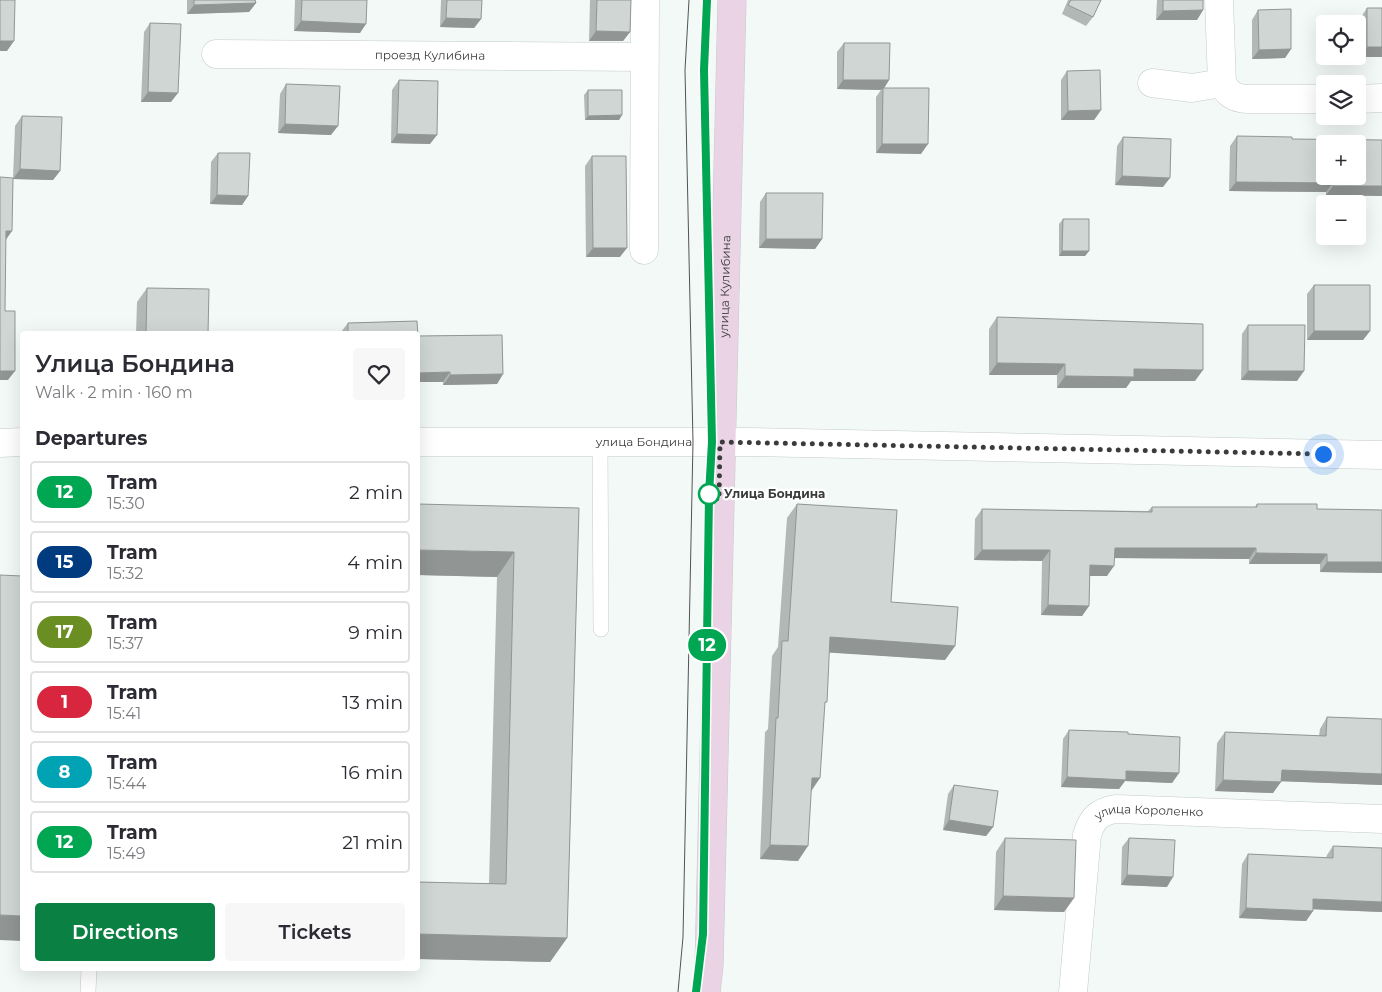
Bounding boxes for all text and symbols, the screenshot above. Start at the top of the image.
map controls [1316,15,1366,245]
button: locate [1316,15,1366,65]
street label: проезд Кулибина [375,47,485,63]
button: layers [1316,75,1366,125]
button: + [1316,135,1366,185]
button: − [1316,195,1366,245]
street label: улица Кулибина [716,235,733,339]
button: heart [353,348,405,400]
text: Улица Бондина [35,349,235,378]
text: Walk · 2 min · 160 m [35,383,193,402]
text: Departures [35,427,147,450]
street label: улица Бондина [595,434,692,449]
your location [1311,442,1336,467]
text: Tram [107,471,158,494]
text: 12 [56,481,73,503]
text: 2 min [349,481,403,504]
marker: Улица Бондина [698,483,720,505]
place label: Улица Бондина [724,486,825,501]
text: 15:30 [107,494,145,513]
text: Tram [107,541,158,564]
text: 15 [56,551,73,573]
text: 4 min [347,551,403,574]
text: 15:32 [107,564,143,583]
text: Tram [107,611,158,634]
text: 17 [55,621,74,643]
text: 9 min [348,621,403,644]
line badge: 12 [684,629,730,661]
text: 15:37 [107,634,143,653]
text: 12 [698,634,716,656]
text: Tram [107,681,158,704]
text: 1 [61,691,68,713]
text: 13 min [342,691,403,714]
text: 15:41 [107,704,141,723]
text: Tram [107,751,158,774]
text: 8 [59,761,70,783]
text: 16 min [341,761,403,784]
text: 15:44 [107,774,146,793]
street label: улица Короленко [1090,801,1204,824]
text: Tram [107,821,158,844]
text: 12 [56,831,73,853]
text: 21 min [342,831,403,854]
text: 15:49 [107,844,145,863]
button: Directions [35,903,215,961]
button: Tickets [225,903,405,961]

